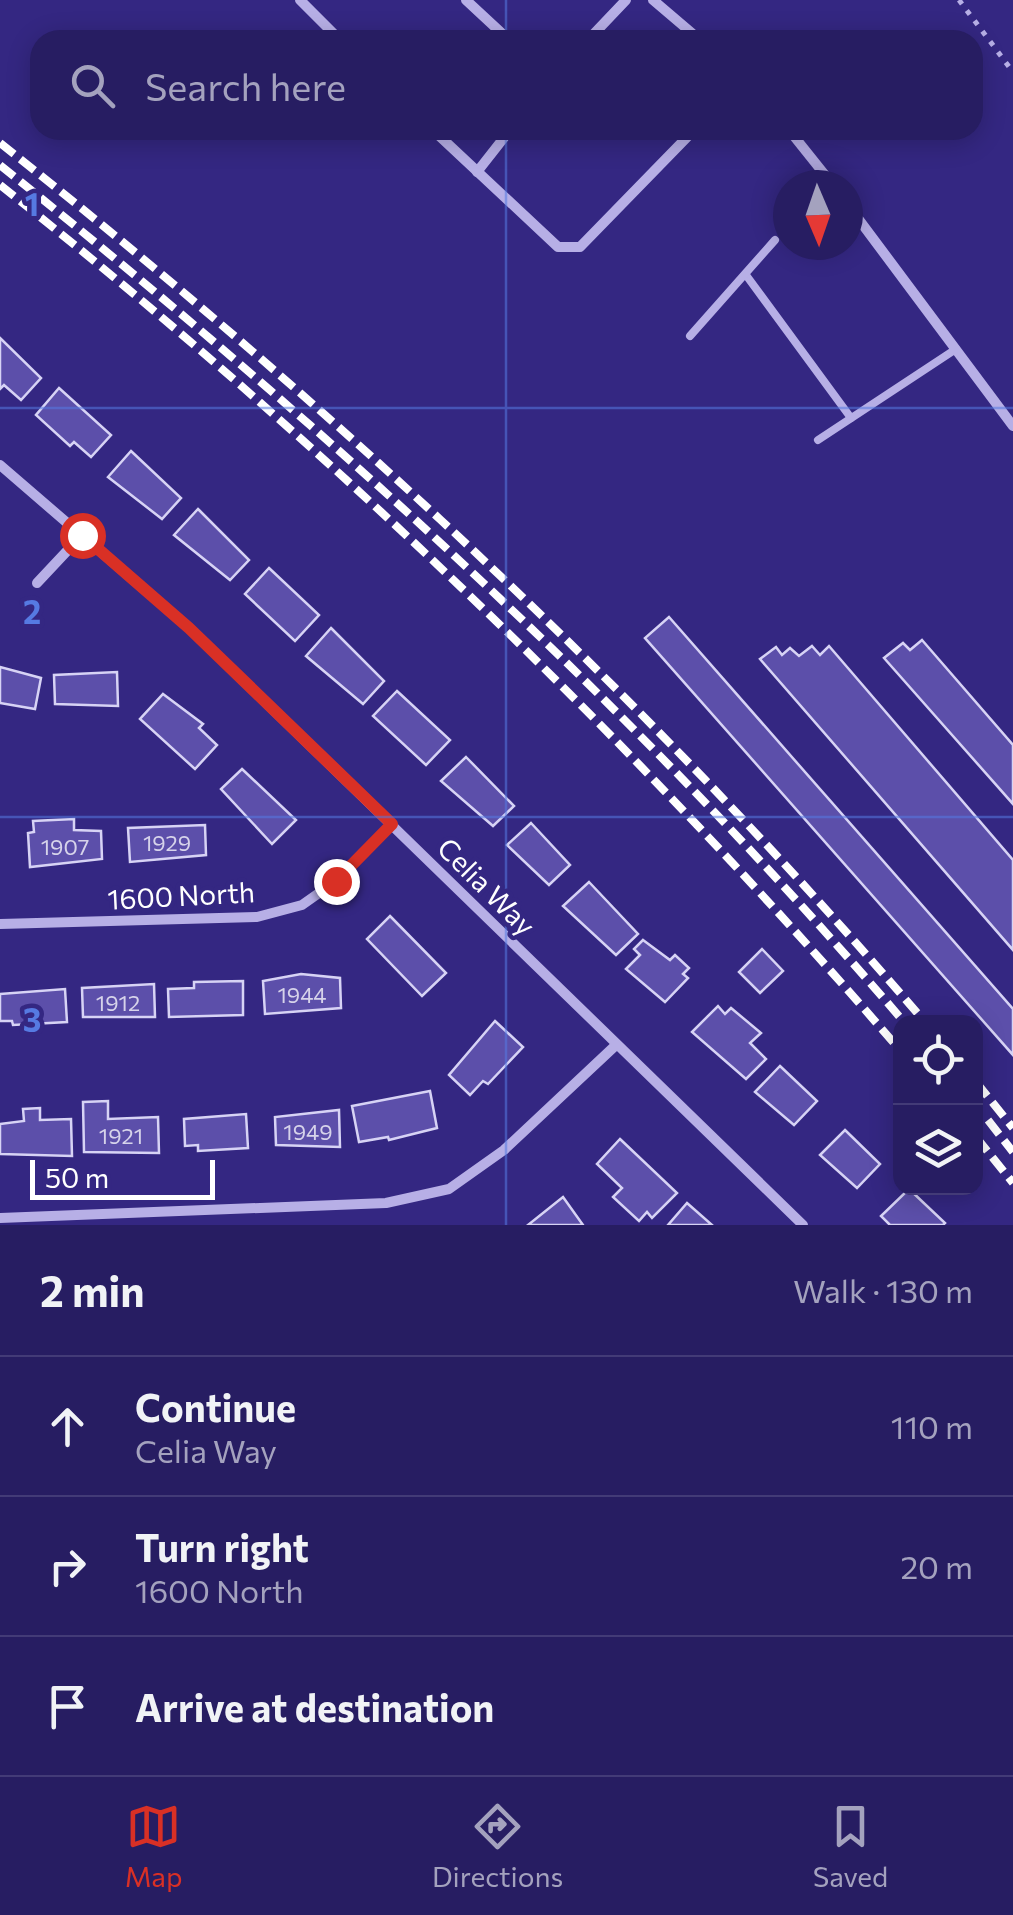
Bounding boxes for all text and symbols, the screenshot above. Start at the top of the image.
search box [30,30,983,140]
icon: search [65,58,120,113]
text: Search here [145,62,346,109]
north arrow [773,170,863,260]
text: 1 [25,183,39,223]
route start [60,513,106,559]
text: 2 [23,591,41,631]
house number: 1929 [143,829,191,856]
street label: Celia Way [431,830,543,942]
house number: 1907 [41,833,89,860]
route end [314,859,360,905]
street label: 1600 North [107,874,255,916]
house number: 1944 [277,981,327,1008]
house number: 1912 [96,989,140,1016]
text: 3 [23,999,41,1039]
map controls [893,1015,983,1195]
button: locate [893,1015,983,1105]
button: layers [893,1105,983,1195]
house number: 1949 [283,1118,333,1145]
house number: 1921 [99,1122,143,1149]
scale bar [30,1155,215,1200]
text: 50 m [45,1160,109,1194]
text: 2 min [40,1264,145,1316]
text: Walk · 130 m [793,1270,973,1310]
text: Continue [135,1383,296,1430]
icon: ahead [40,1399,95,1454]
text: 110 m [891,1406,973,1446]
text: Celia Way [135,1430,277,1470]
text: Turn right [135,1523,309,1570]
icon: right [40,1539,95,1594]
text: 20 m [900,1546,973,1586]
text: 1600 North [135,1570,303,1610]
icon: arrive [40,1679,95,1734]
text: Arrive at destination [135,1683,494,1730]
tab: Map [125,1799,182,1893]
tab: Directions [432,1799,563,1893]
tab: Saved [813,1799,888,1893]

